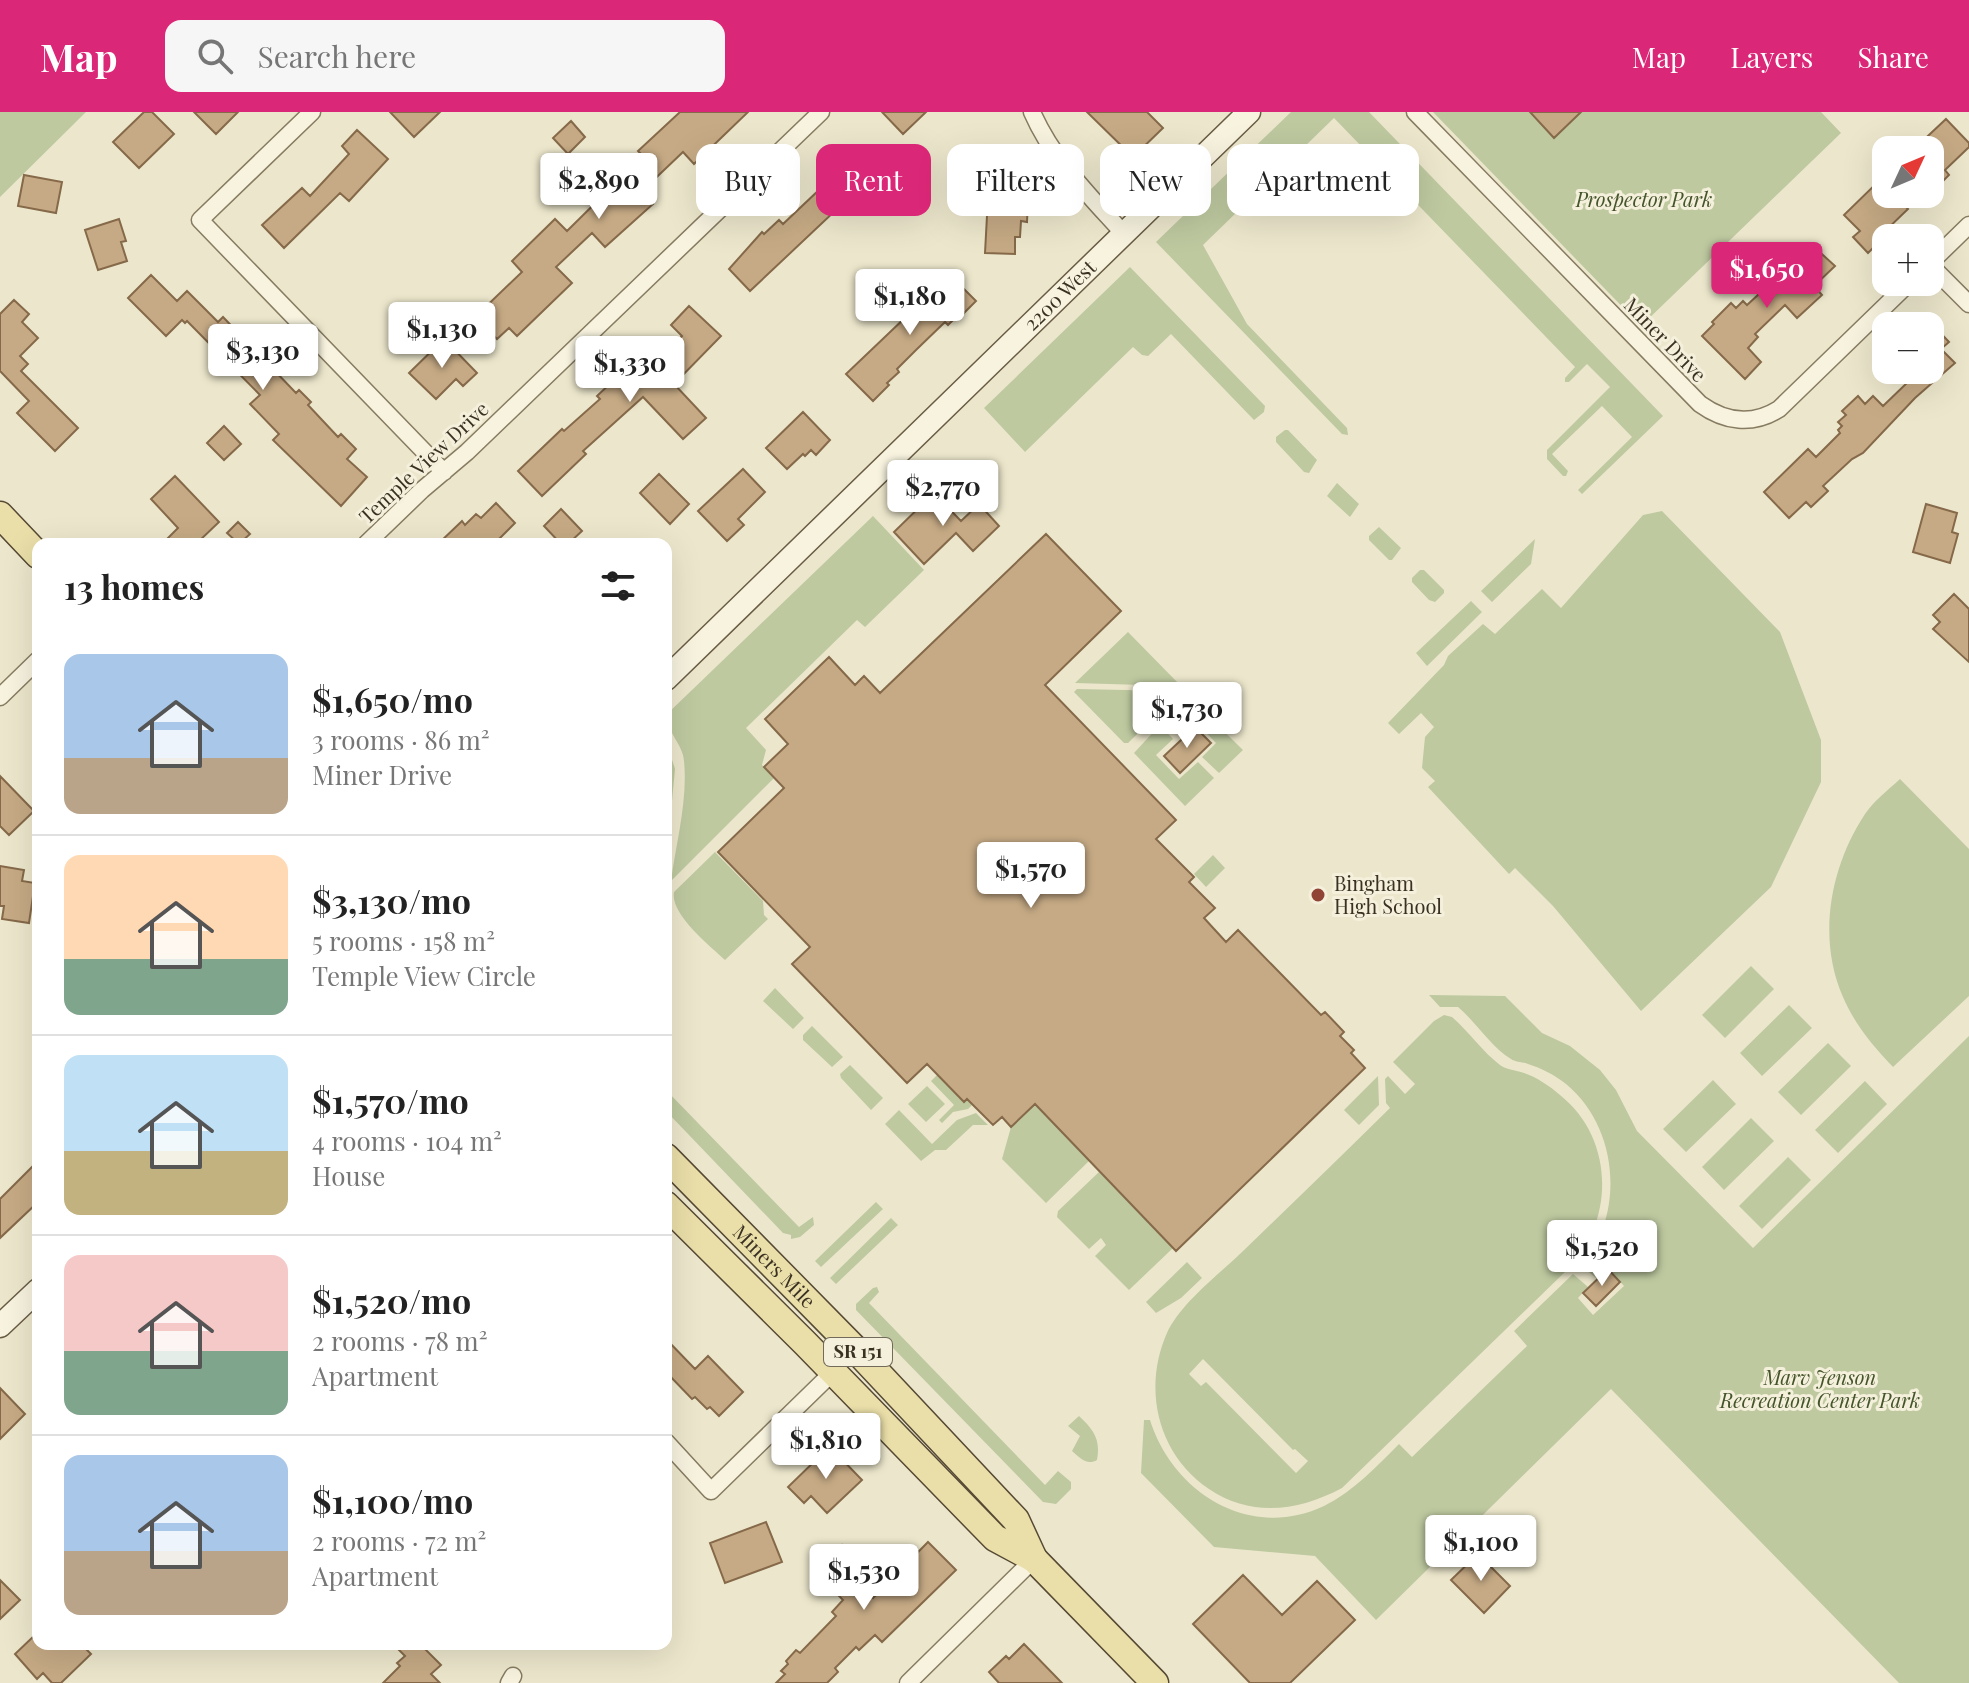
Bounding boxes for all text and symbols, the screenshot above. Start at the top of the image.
search box [165,20,725,92]
text: Map [40,31,117,82]
icon: search [193,34,237,78]
text: Search here [257,36,416,76]
text: Map [1632,38,1686,75]
text: Layers [1730,38,1813,75]
text: Share [1857,38,1929,75]
north arrow [1872,136,1944,208]
map controls [1872,136,1944,384]
chip: Buy [696,144,800,216]
chip: Rent [816,144,931,216]
chip: Filters [947,144,1084,216]
chip: New [1100,144,1211,216]
chip: Apartment [1227,144,1419,216]
pin: $2,890 [534,153,664,221]
text: $2,890 [558,161,640,196]
park label: Prospector Park [1575,185,1712,212]
button: + [1872,224,1944,296]
pin: $1,650 [1702,242,1832,310]
text: $1,650 [1729,250,1805,285]
street label: 2200 West [1017,253,1102,336]
pin: $1,180 [845,269,975,337]
text: $1,180 [873,277,947,312]
street label: Miner Drive [1619,291,1713,387]
pin: $1,130 [377,302,507,370]
text: $1,130 [406,310,478,345]
button: − [1872,312,1944,384]
pin: $3,130 [198,324,328,392]
text: $3,130 [226,332,300,367]
pin: $1,330 [565,336,695,404]
text: $1,330 [593,344,667,379]
street label: Temple View Drive [352,395,494,529]
pin: $2,770 [878,460,1008,528]
text: $2,770 [905,468,981,503]
text: 13 homes [64,563,204,609]
icon: filters [596,564,640,608]
text: $1,650/mo [312,676,473,722]
pin: $1,730 [1122,682,1252,750]
icon: home [128,686,224,782]
text: $1,730 [1151,690,1223,725]
text: 3 rooms · 86 m² [312,722,490,757]
text: Miner Drive [312,757,452,792]
pin: $1,570 [966,842,1096,910]
text: $1,570 [995,850,1067,885]
place label: Bingham High School [1334,869,1442,919]
text: $3,130/mo [312,877,471,923]
marker: Bingham High School [1309,886,1327,904]
icon: home [128,887,224,983]
text: 5 rooms · 158 m² [312,923,495,958]
text: Temple View Circle [312,958,536,993]
text: $1,570/mo [312,1077,469,1123]
icon: home [128,1087,224,1183]
text: 4 rooms · 104 m² [312,1123,502,1158]
text: House [312,1158,385,1193]
street label: Miners Mile [728,1218,822,1313]
pin: $1,520 [1537,1220,1667,1288]
text: $1,520 [1565,1228,1639,1263]
text: $1,520/mo [312,1277,471,1323]
icon: home [128,1287,224,1383]
text: 2 rooms · 78 m² [312,1323,487,1358]
road number: SR 151 [824,1338,892,1366]
text: Apartment [312,1358,438,1393]
park label: Marv Jenson Recreation Center Park [1719,1363,1920,1413]
pin: $1,810 [761,1413,891,1481]
text: $1,810 [789,1421,863,1456]
text: $1,100/mo [312,1477,473,1523]
icon: home [128,1487,224,1583]
pin: $1,100 [1416,1515,1546,1583]
text: 2 rooms · 72 m² [312,1523,486,1558]
text: $1,100 [1443,1523,1519,1558]
pin: $1,530 [799,1544,929,1612]
text: $1,530 [828,1552,900,1587]
text: Apartment [312,1558,438,1593]

